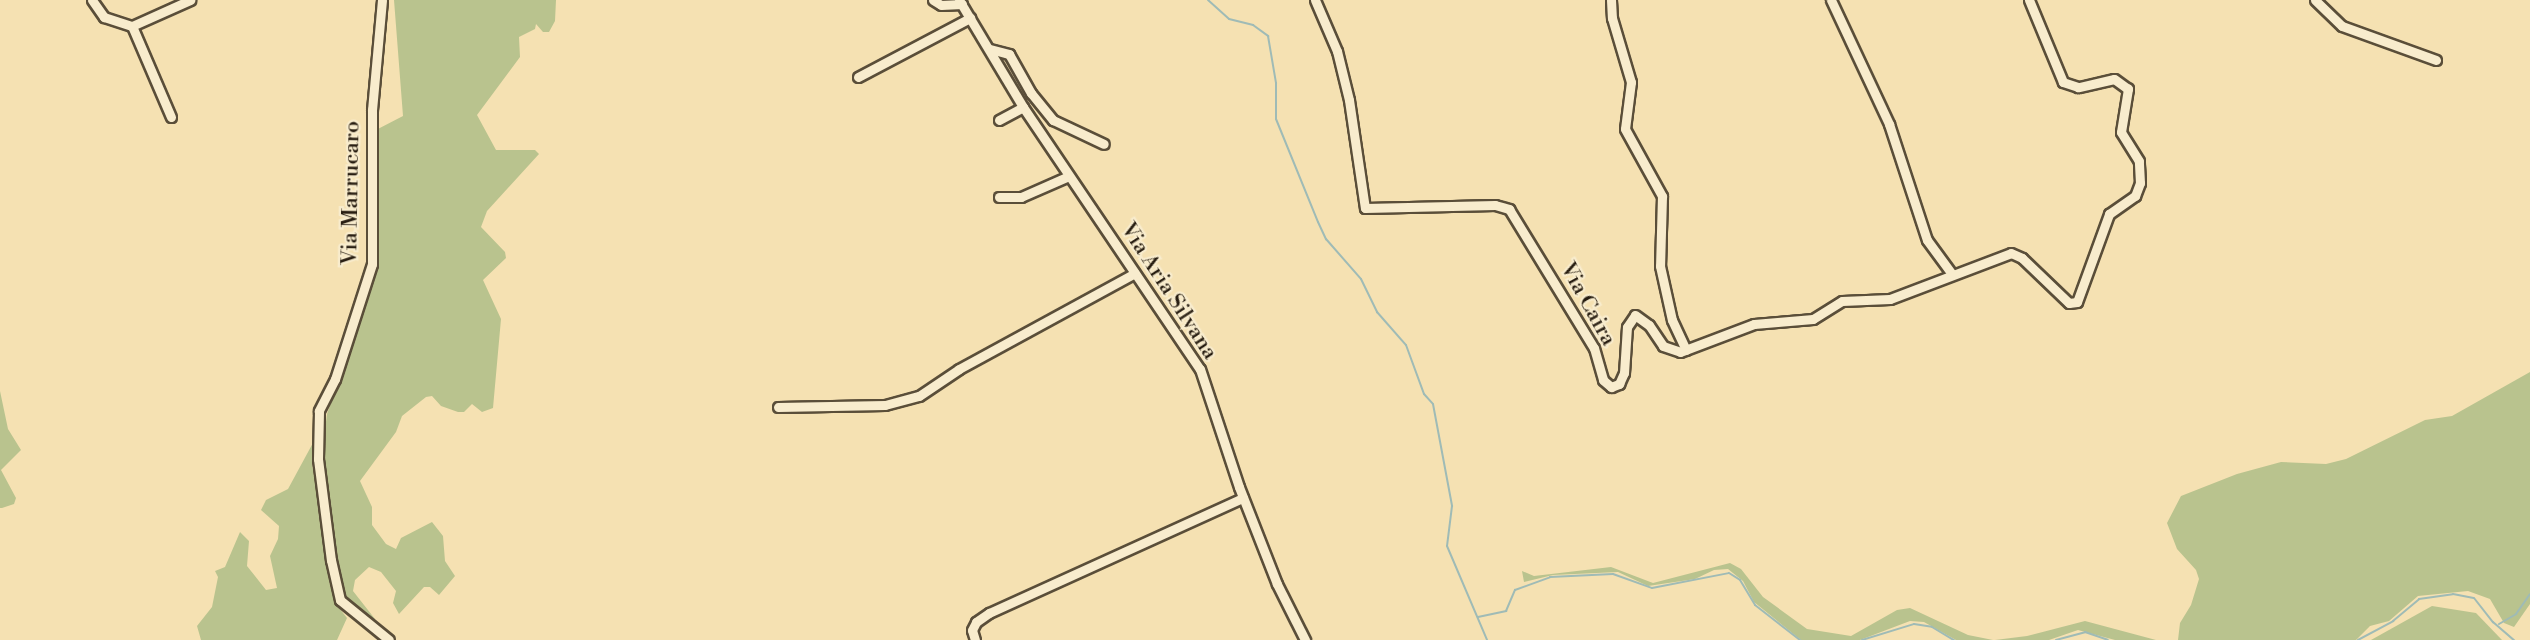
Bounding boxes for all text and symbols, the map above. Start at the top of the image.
street label: Via Marrucaro [337,121,365,265]
street label: Via Aria Silvana [1115,217,1223,365]
street label: Via Caira [1554,258,1622,350]

